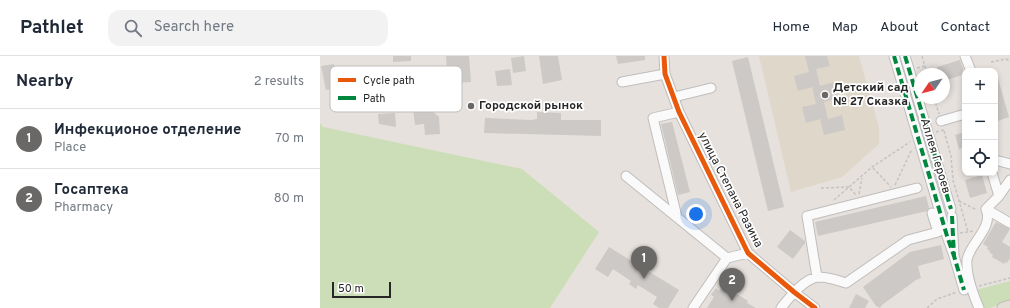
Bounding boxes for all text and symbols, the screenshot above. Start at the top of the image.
search box [108,10,388,46]
text: Pathlet [20,16,84,40]
icon: search [122,17,144,39]
text: Search here [154,18,234,37]
text: Home [773,19,810,36]
text: Map [832,19,858,36]
text: About [880,19,919,36]
text: Contact [941,19,990,36]
legend [330,66,462,112]
north arrow [914,68,950,104]
map controls [962,68,998,176]
button: + [962,68,998,104]
text: Nearby [16,71,73,93]
text: 2 results [254,74,304,90]
text: Cycle path [363,74,415,88]
place label: Детский сад № 27 Сказка [833,80,908,110]
marker: Детский сад № 27 Сказка [820,90,830,100]
text: Path [363,92,385,106]
place label: Городской рынок [479,98,583,114]
marker: Городской рынок [466,101,476,111]
button: − [962,104,998,140]
street label: Аллея Героев [916,116,954,196]
text: Инфекционое отделение [54,121,241,140]
street label: улица Степана Разина [694,130,766,250]
text: 1 [26,131,32,147]
text: 70 m [275,131,304,147]
text: Place [54,140,86,156]
button: locate [962,140,998,176]
text: Госаптека [54,181,129,200]
text: 2 [25,191,33,207]
text: 80 m [274,191,304,207]
text: Pharmacy [54,200,113,216]
your location [686,204,706,224]
pin: 1 [631,246,657,279]
pin: 2 [719,268,745,301]
scale bar [332,280,391,299]
text: 50 m [338,282,364,296]

